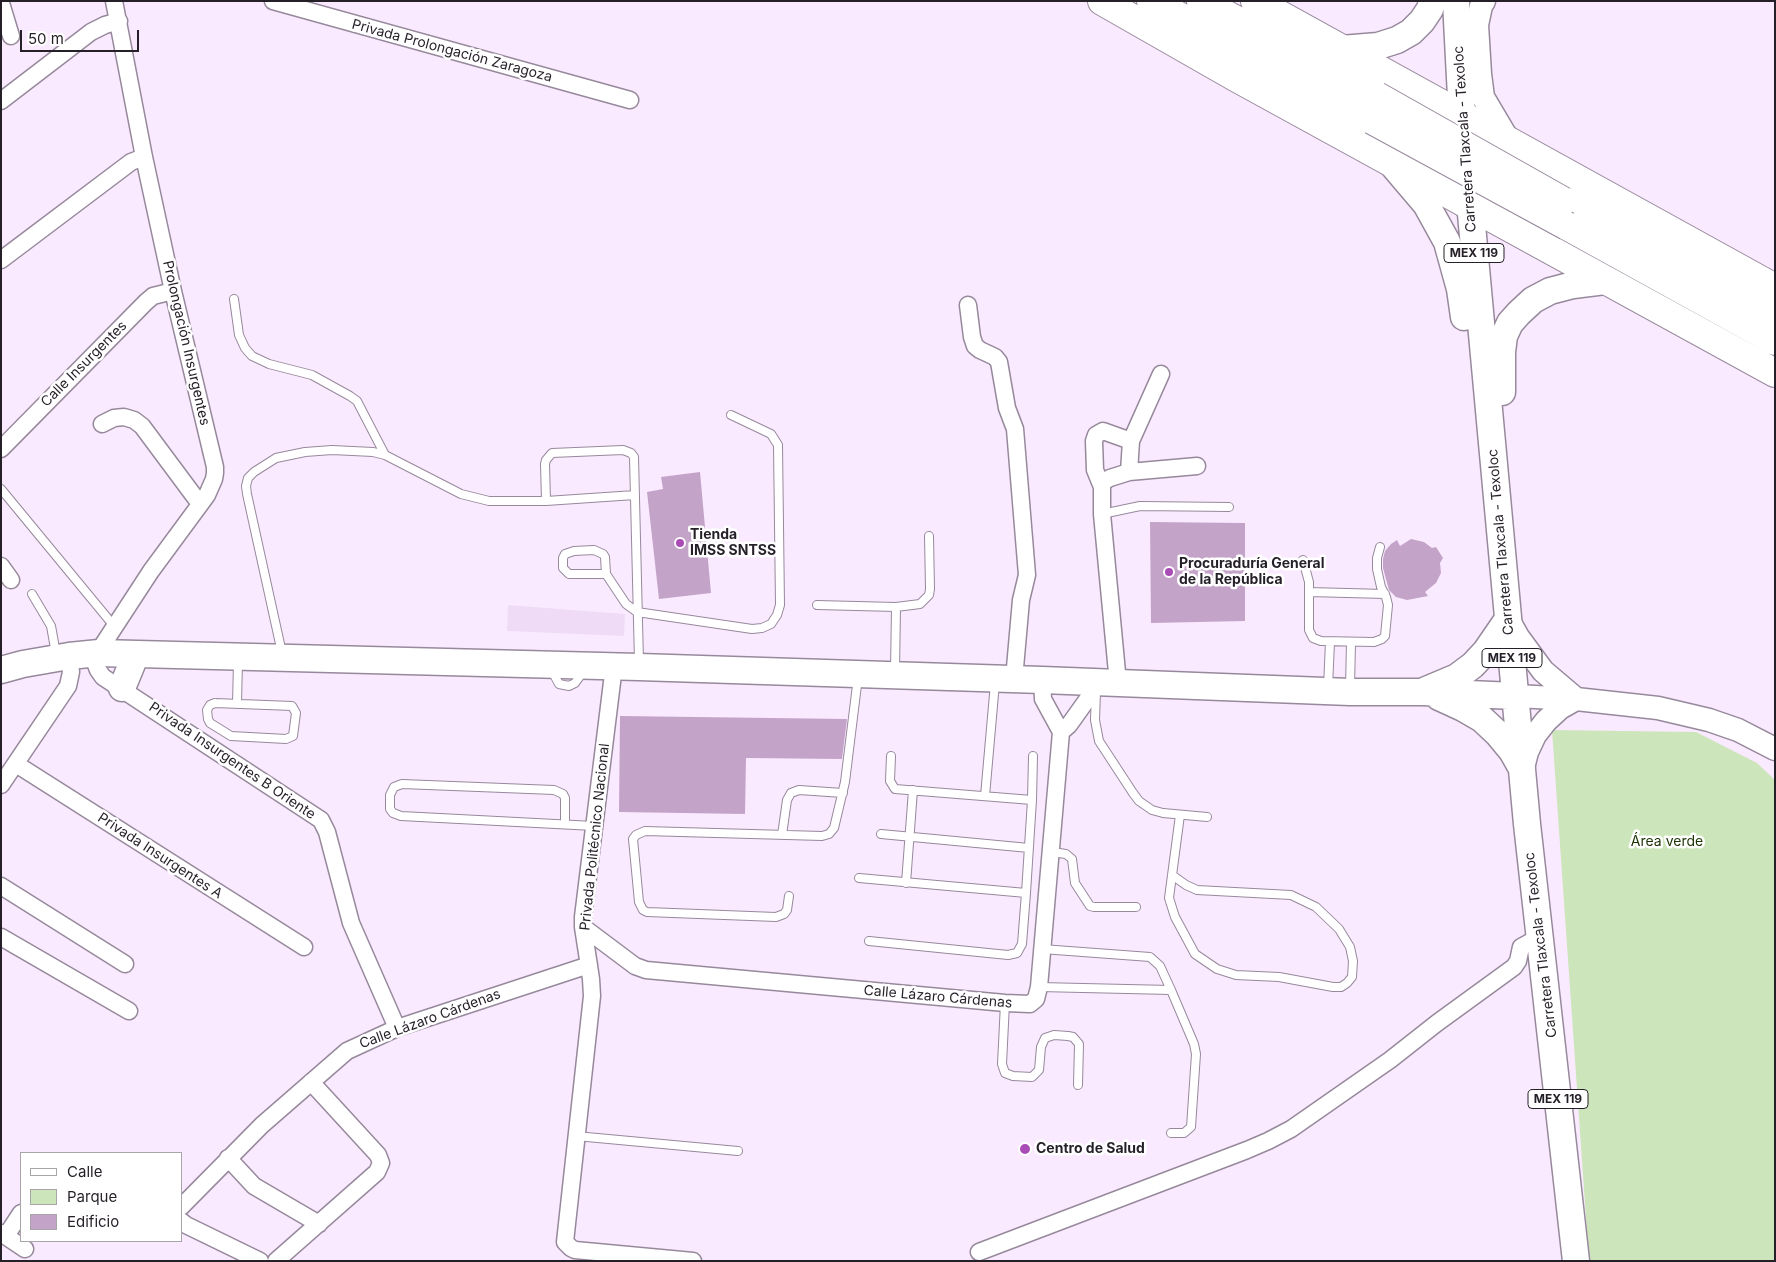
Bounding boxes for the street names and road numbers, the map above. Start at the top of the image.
street label: Privada Prolongación Zaragoza [350,16,554,86]
street label: Carretera Tlaxcala - Texoloc [1450,45,1480,233]
road number: MEX 119 [1444,244,1504,262]
street label: Prolongación Insurgentes [159,259,213,427]
street label: Calle Insurgentes [38,318,130,410]
street label: Carretera Tlaxcala - Texoloc [1484,448,1518,636]
road number: MEX 119 [1482,648,1542,668]
street label: Privada Insurgentes B Oriente [146,699,318,823]
street label: Privada Politécnico Nacional [577,743,613,931]
street label: Privada Insurgentes A [95,809,225,903]
street label: Carretera Tlaxcala - Texoloc [1521,851,1561,1039]
street label: Calle Lázaro Cárdenas [863,982,1013,1012]
street label: Calle Lázaro Cárdenas [357,986,503,1052]
road number: MEX 119 [1528,1090,1588,1108]

